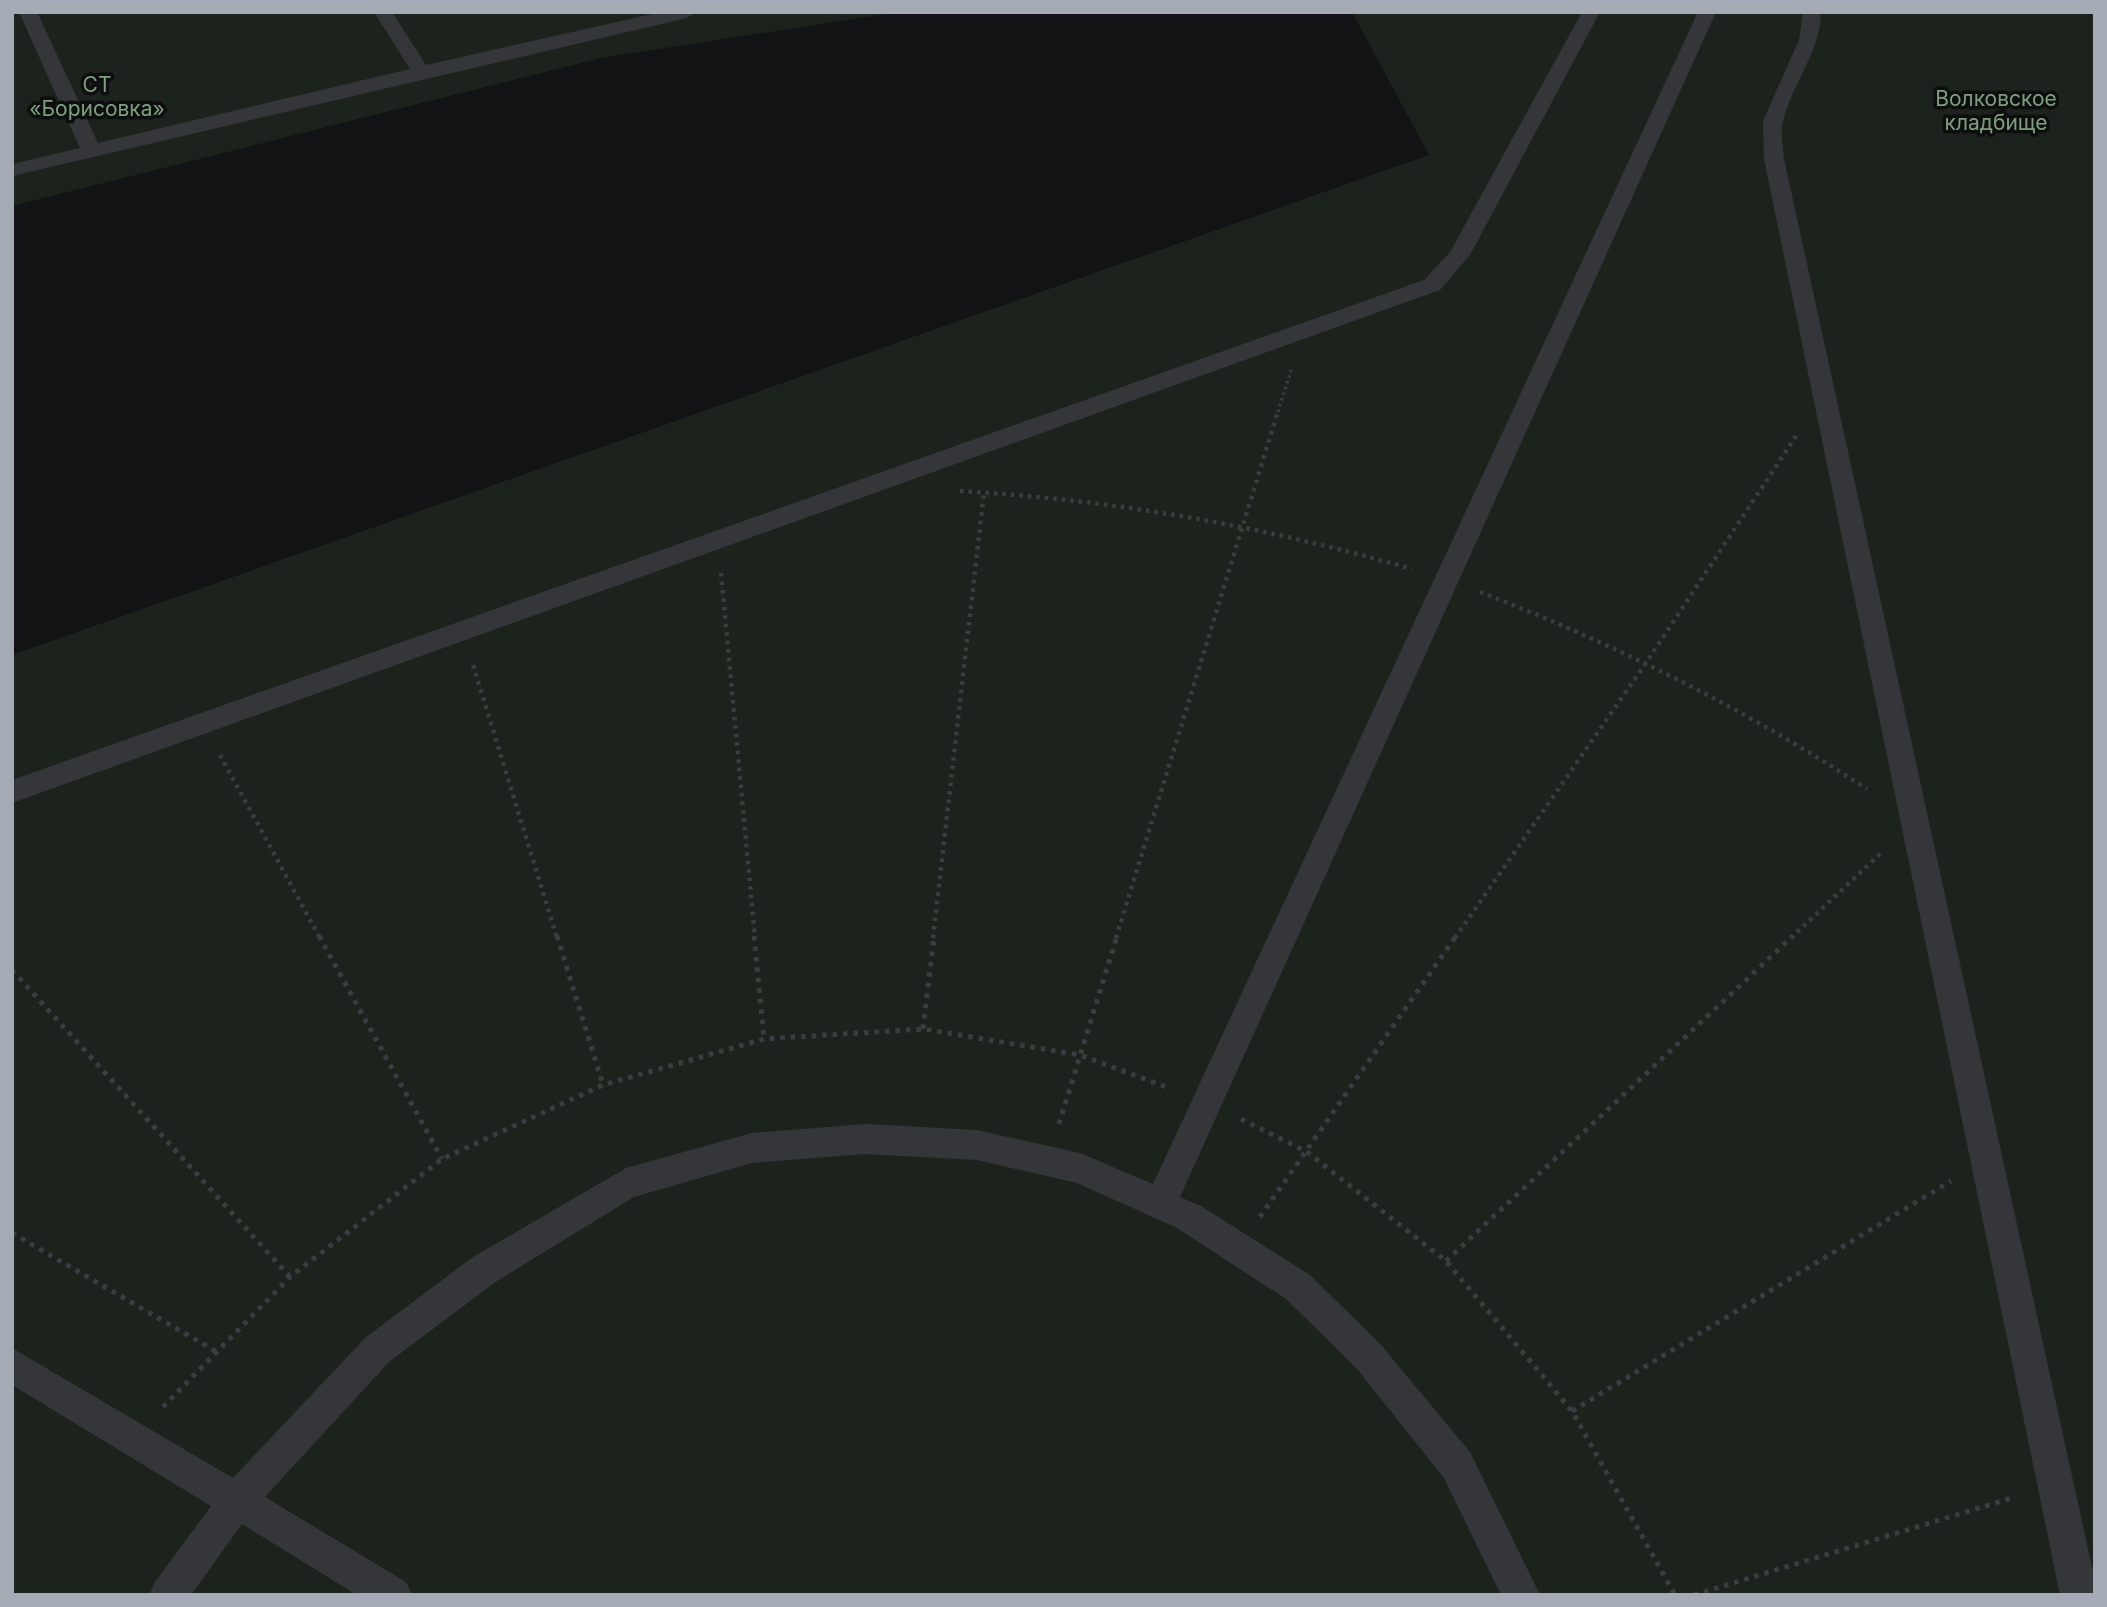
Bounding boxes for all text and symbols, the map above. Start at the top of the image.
park label: СТ «Борисовка» [29,72,165,121]
park label: Волковское кладбище [1935,86,2057,135]

